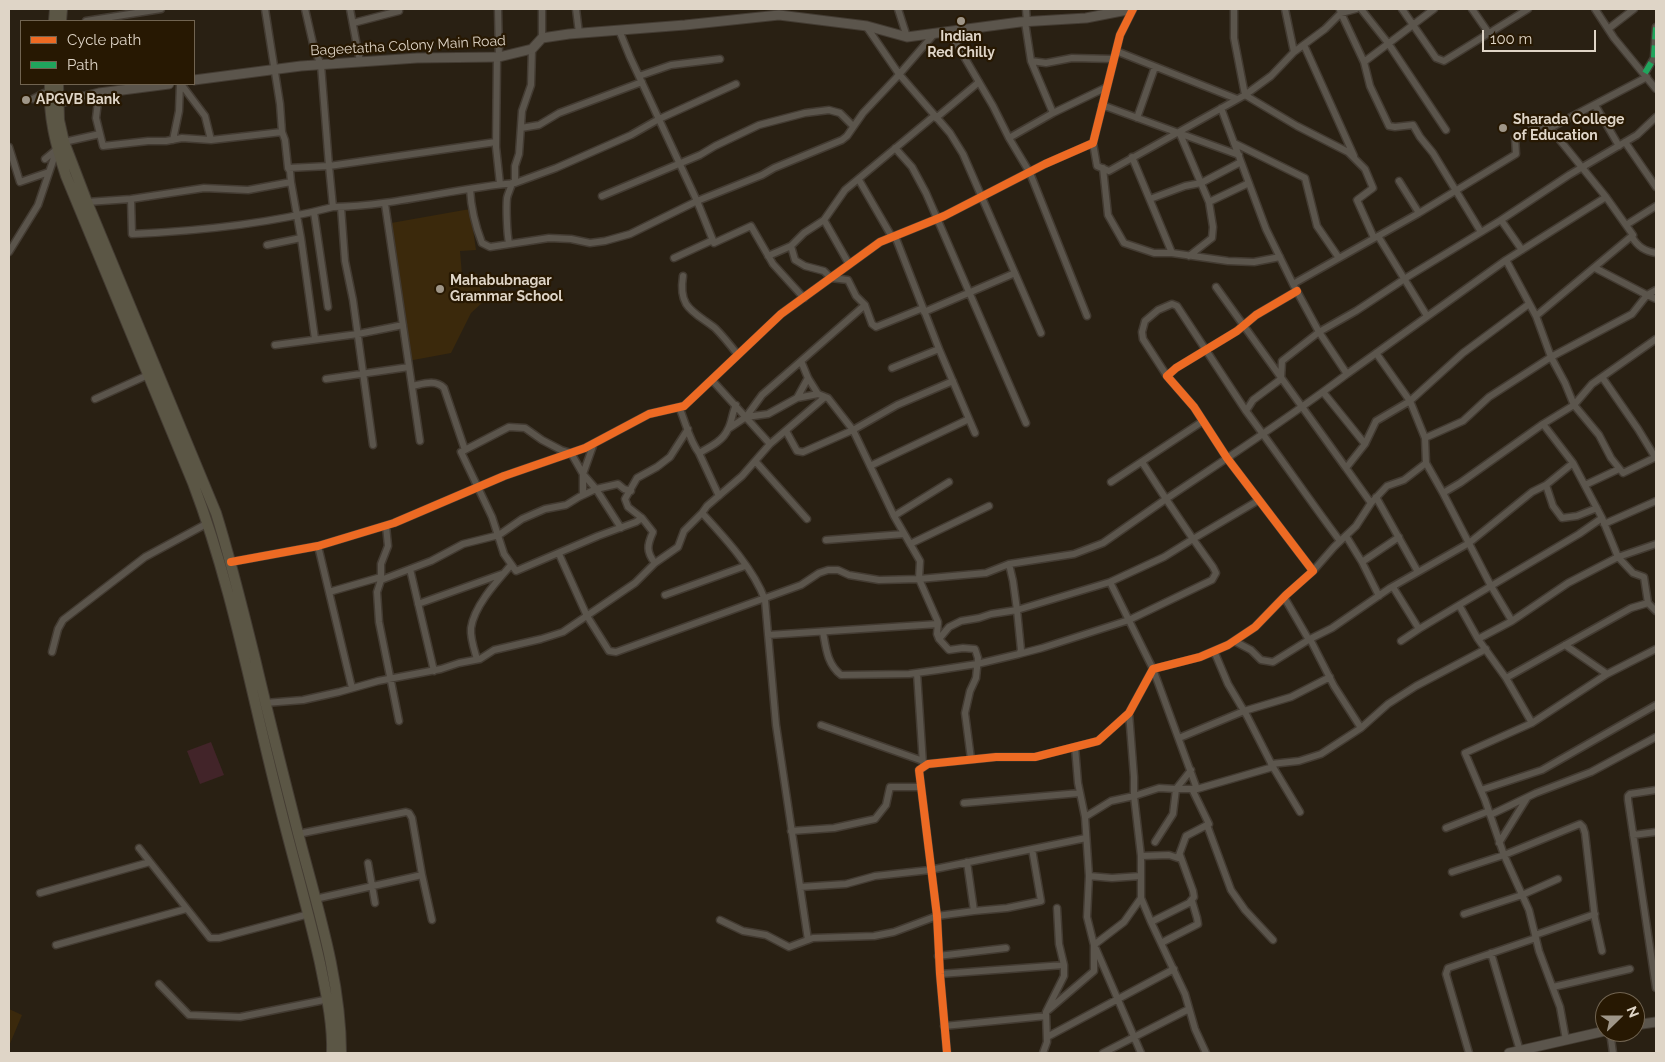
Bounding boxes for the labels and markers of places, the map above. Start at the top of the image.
marker: Indian Red Chilly [955,15,967,27]
place label: Indian Red Chilly [927,29,995,62]
place label: APGVB Bank [36,92,120,108]
marker: APGVB Bank [20,94,32,106]
place label: Sharada College of Education [1513,112,1624,144]
marker: Sharada College of Education [1497,122,1509,134]
place label: Mahabubnagar Grammar School [450,273,563,306]
marker: Mahabubnagar Grammar School [434,283,446,295]

